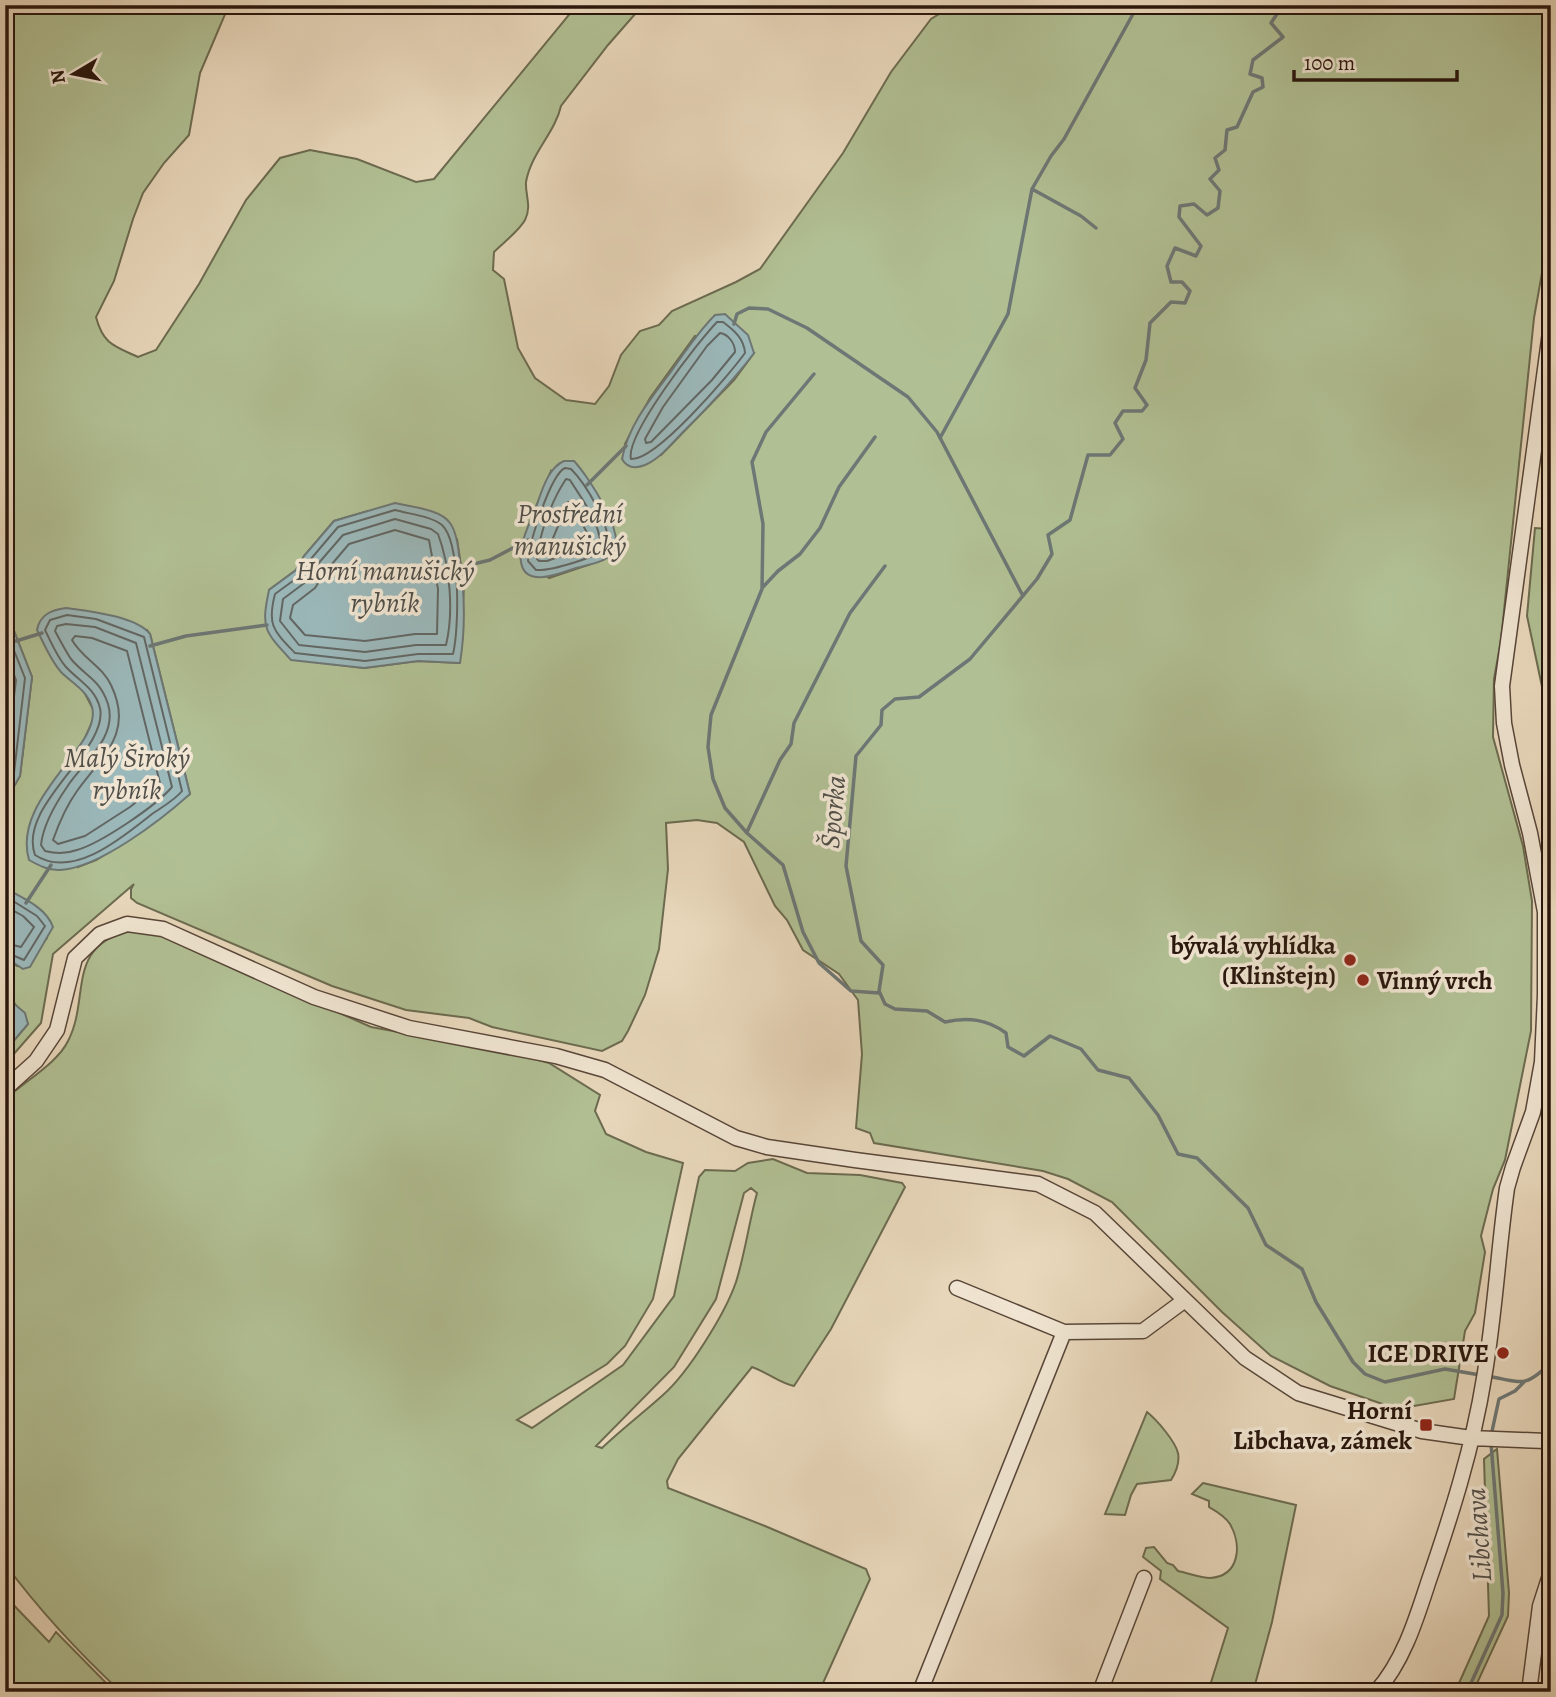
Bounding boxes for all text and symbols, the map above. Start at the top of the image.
north arrow [38,38,108,108]
scale bar [1294,38,1456,82]
text: 100 m [1304,49,1355,77]
text: N [44,68,72,86]
water label: Prostřední manušický [514,495,626,565]
water label: Horní manušický rybník [295,552,475,622]
water label: Malý Široký rybník [64,739,190,809]
water label: Šporka [811,774,855,850]
place label: bývalá vyhlídka (Klinštejn) [1170,928,1336,993]
marker: bývalá vyhlídka (Klinštejn) [1342,952,1358,968]
place label: Vinný vrch [1376,963,1493,998]
marker: Vinný vrch [1355,972,1371,988]
place label: ICE DRIVE [1368,1336,1489,1371]
marker: ICE DRIVE [1495,1345,1511,1361]
place label: Horní Libchava, zámek [1233,1393,1413,1458]
marker: Horní Libchava, zámek [1418,1417,1434,1433]
water label: Libchava [1457,1487,1501,1583]

